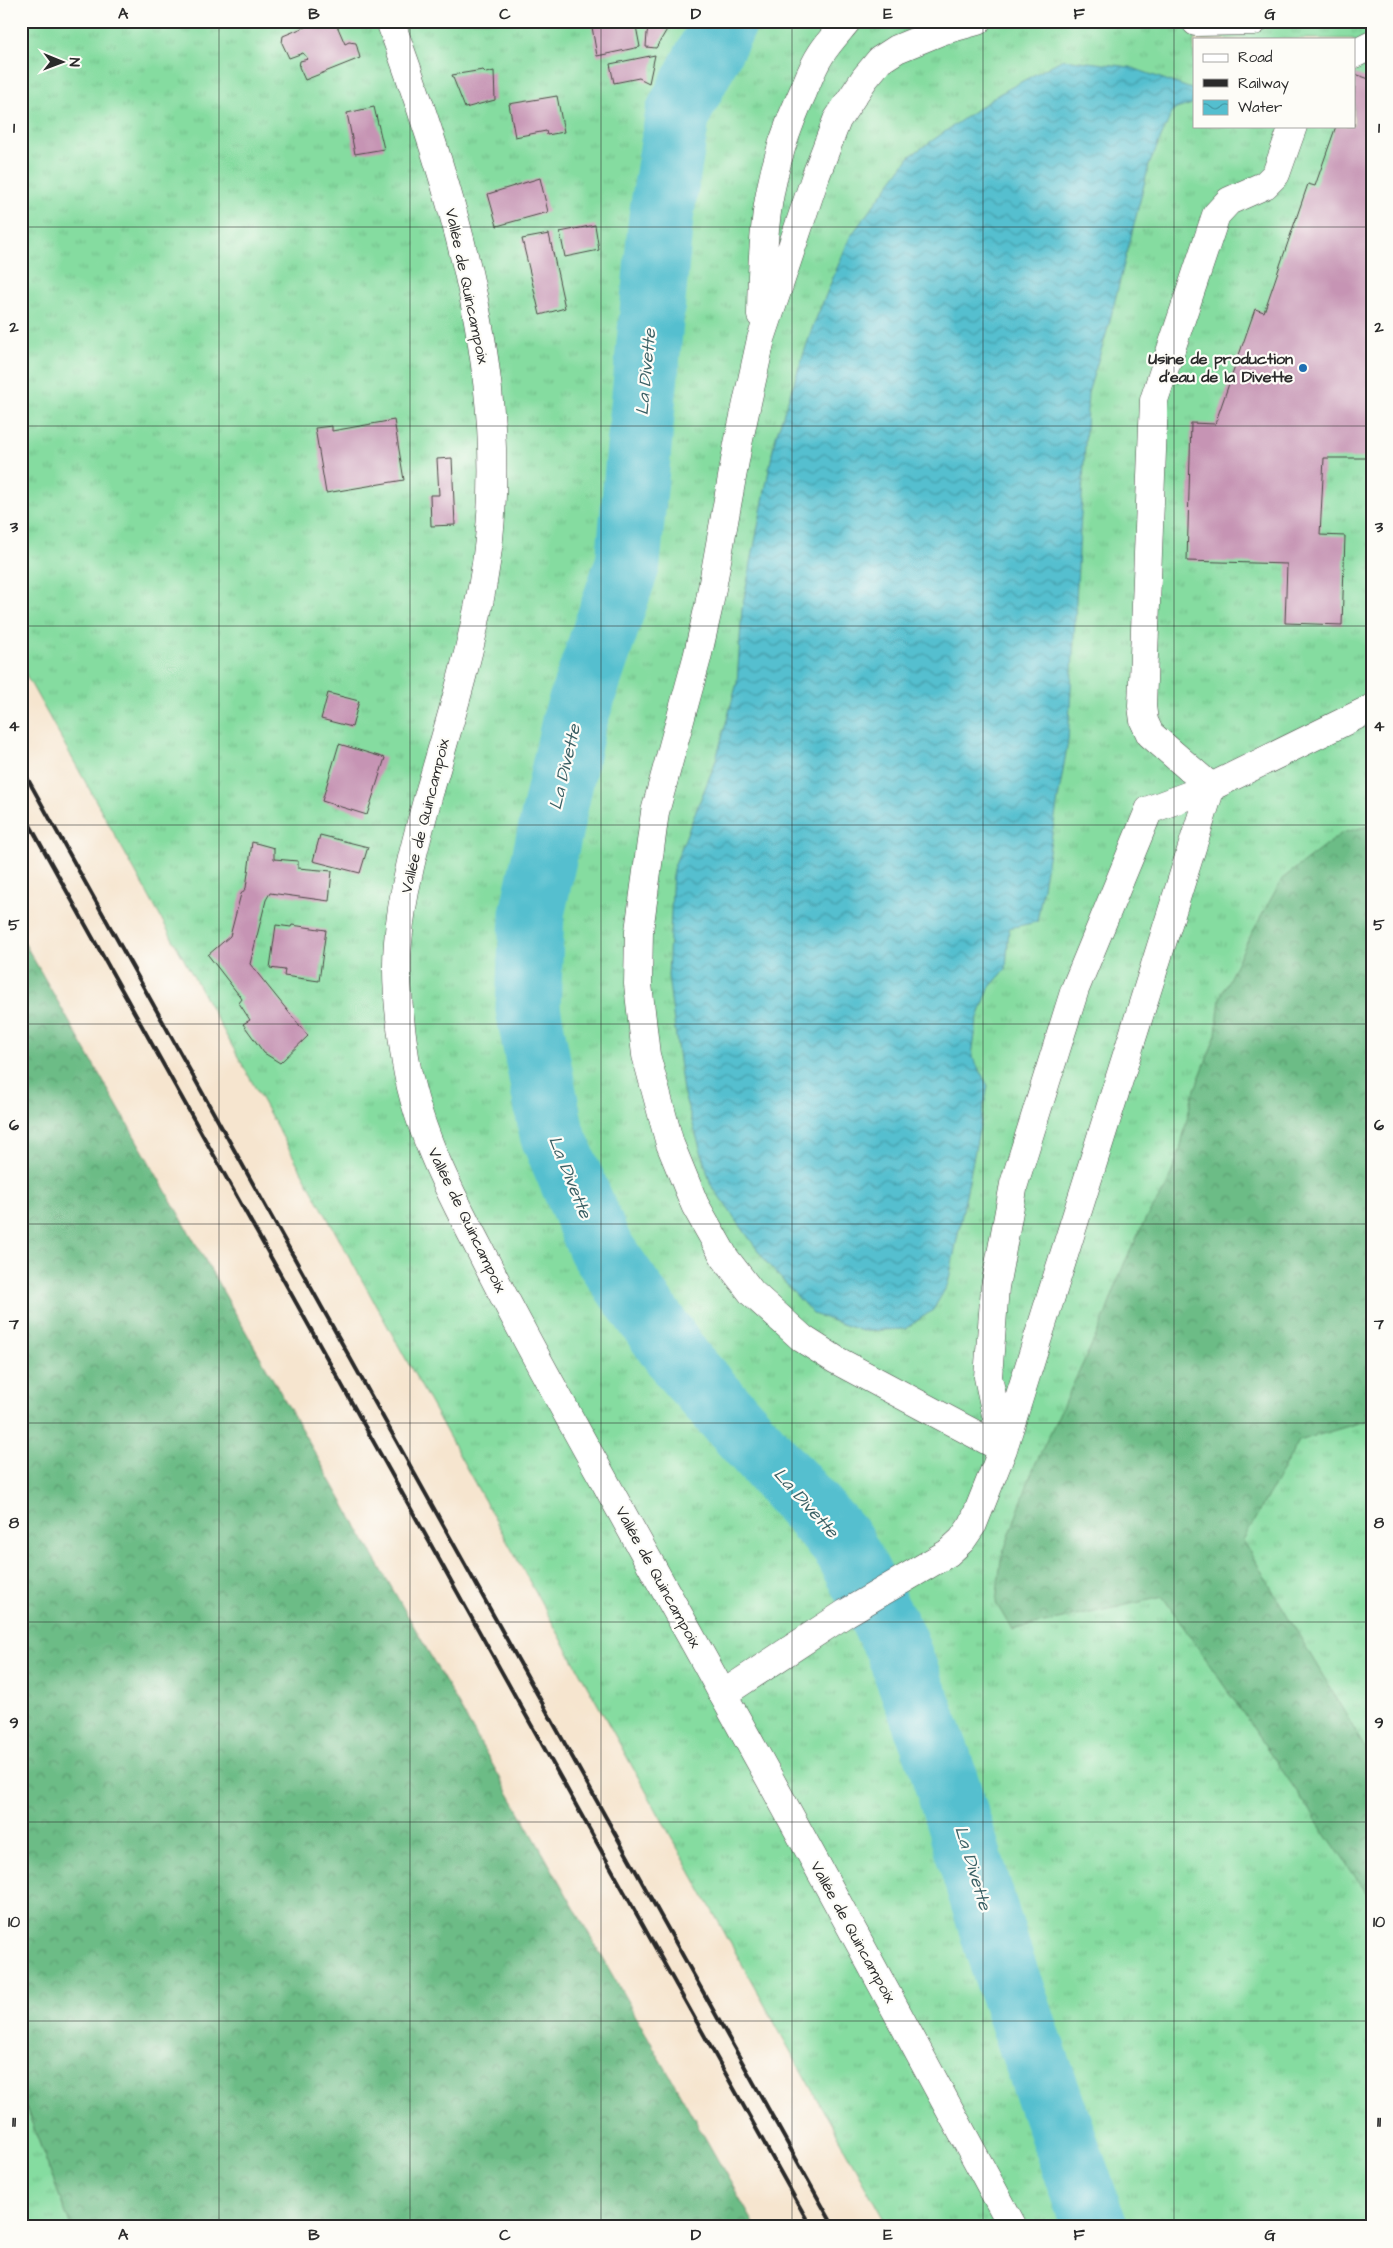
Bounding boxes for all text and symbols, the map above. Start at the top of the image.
text: A [118,3,129,25]
text: B [308,3,320,25]
text: C [499,3,511,25]
text: D [691,3,702,25]
text: E [883,3,893,25]
text: F [1073,3,1085,25]
text: G [1264,3,1276,25]
north arrow [38,38,88,88]
legend [1193,38,1356,128]
text: Road [1238,47,1273,68]
text: N [64,58,84,67]
text: Railway [1238,73,1289,95]
text: Water [1238,97,1282,118]
text: 1 [13,117,16,139]
text: 1 [1378,117,1381,139]
street label: Vallée de Quincampoix [440,206,494,366]
text: 2 [8,316,19,338]
text: 2 [1373,316,1384,338]
water label: La Divette [630,327,662,416]
place label: Usine de production d'eau de la Divette [1148,348,1293,388]
marker: Usine de production d'eau de la Divette [1297,362,1309,374]
text: 3 [9,516,19,538]
text: 3 [1374,516,1384,538]
text: 4 [9,715,20,737]
text: 4 [1374,715,1385,737]
water label: La Divette [543,721,587,812]
street label: Vallée de Quincampoix [395,736,455,896]
text: 5 [8,914,20,936]
text: 5 [1373,914,1385,936]
text: 6 [9,1114,19,1136]
text: 6 [1374,1114,1384,1136]
water label: La Divette [542,1132,598,1223]
street label: Vallée de Quincampoix [422,1144,512,1297]
text: 7 [8,1313,19,1335]
text: 7 [1373,1313,1384,1335]
water label: La Divette [768,1462,845,1544]
street label: Vallée de Quincampoix [610,1502,706,1652]
text: 8 [9,1512,20,1534]
text: 8 [1374,1512,1385,1534]
text: 9 [9,1712,19,1734]
text: 9 [1374,1712,1384,1734]
water label: La Divette [948,1823,998,1914]
street label: Vallée de Quincampoix [805,1857,901,2007]
text: 10 [8,1911,20,1933]
text: 10 [1373,1911,1385,1933]
text: 11 [12,2111,17,2133]
text: 11 [1377,2111,1382,2133]
text: A [118,2224,129,2246]
text: B [308,2224,320,2246]
text: C [499,2224,511,2246]
text: D [691,2224,702,2246]
text: E [883,2224,893,2246]
text: F [1073,2224,1085,2246]
text: G [1264,2224,1276,2246]

